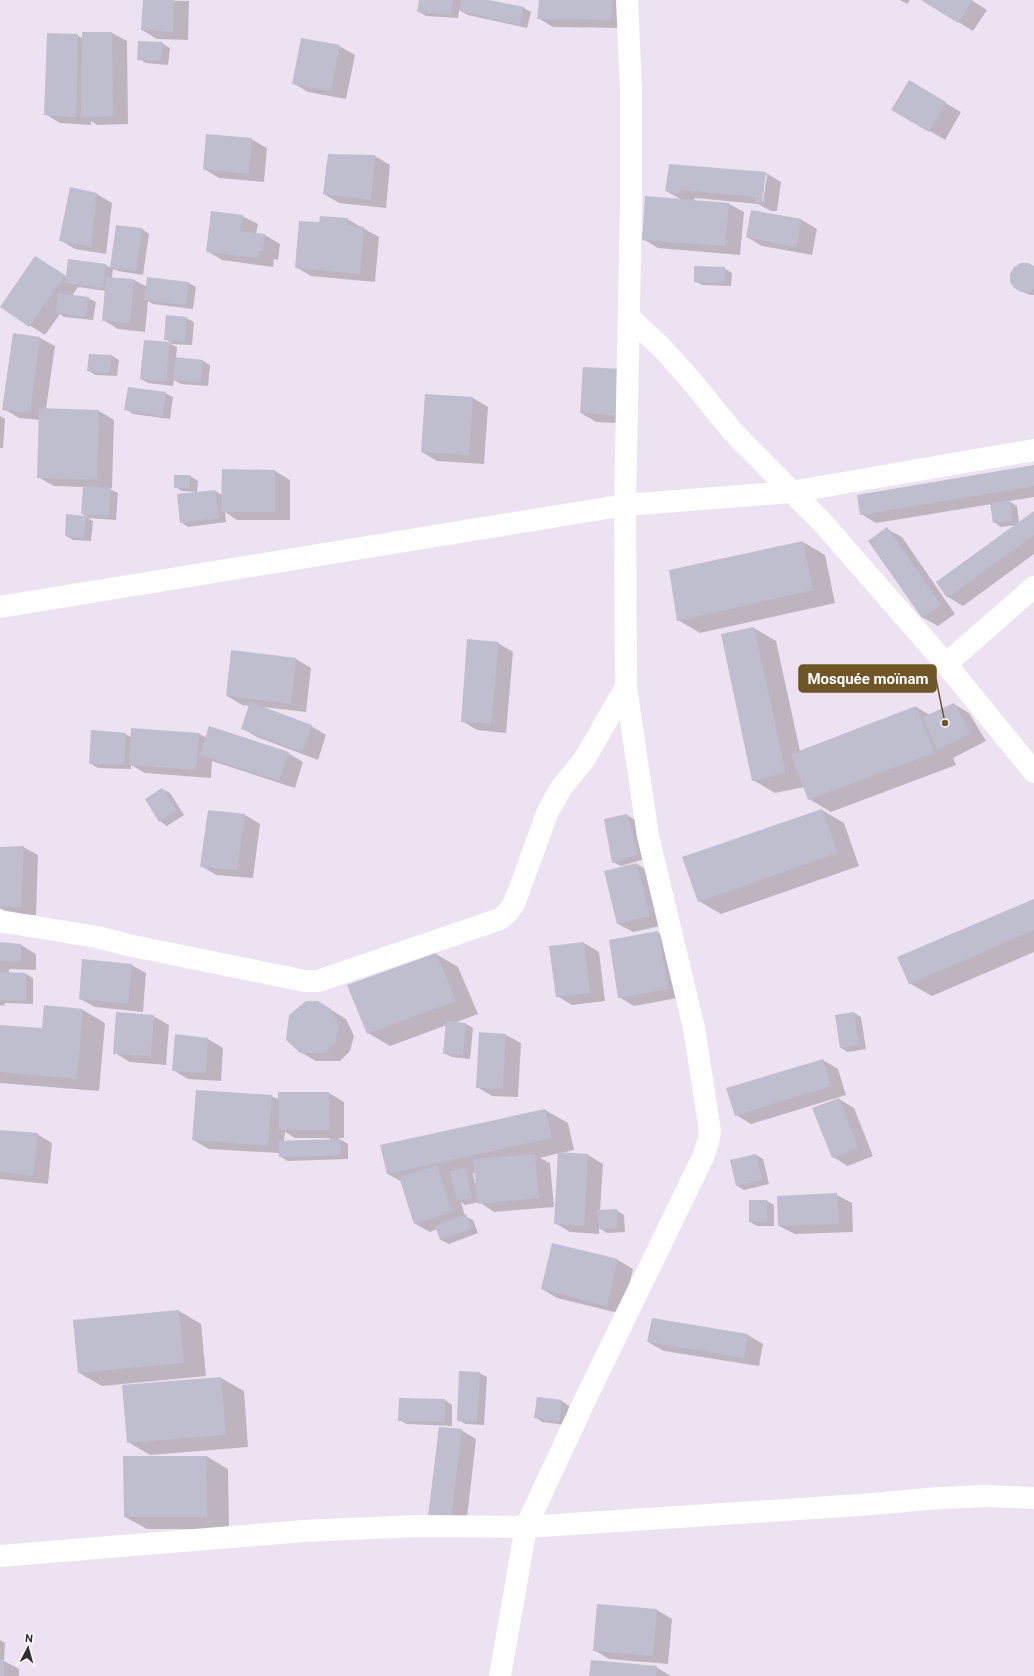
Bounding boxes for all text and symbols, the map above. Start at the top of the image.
callout: Mosquée moïnam [799,665,936,692]
text: Mosquée moïnam [807,670,929,688]
north arrow [8,1628,48,1668]
text: N [24,1632,34,1645]

